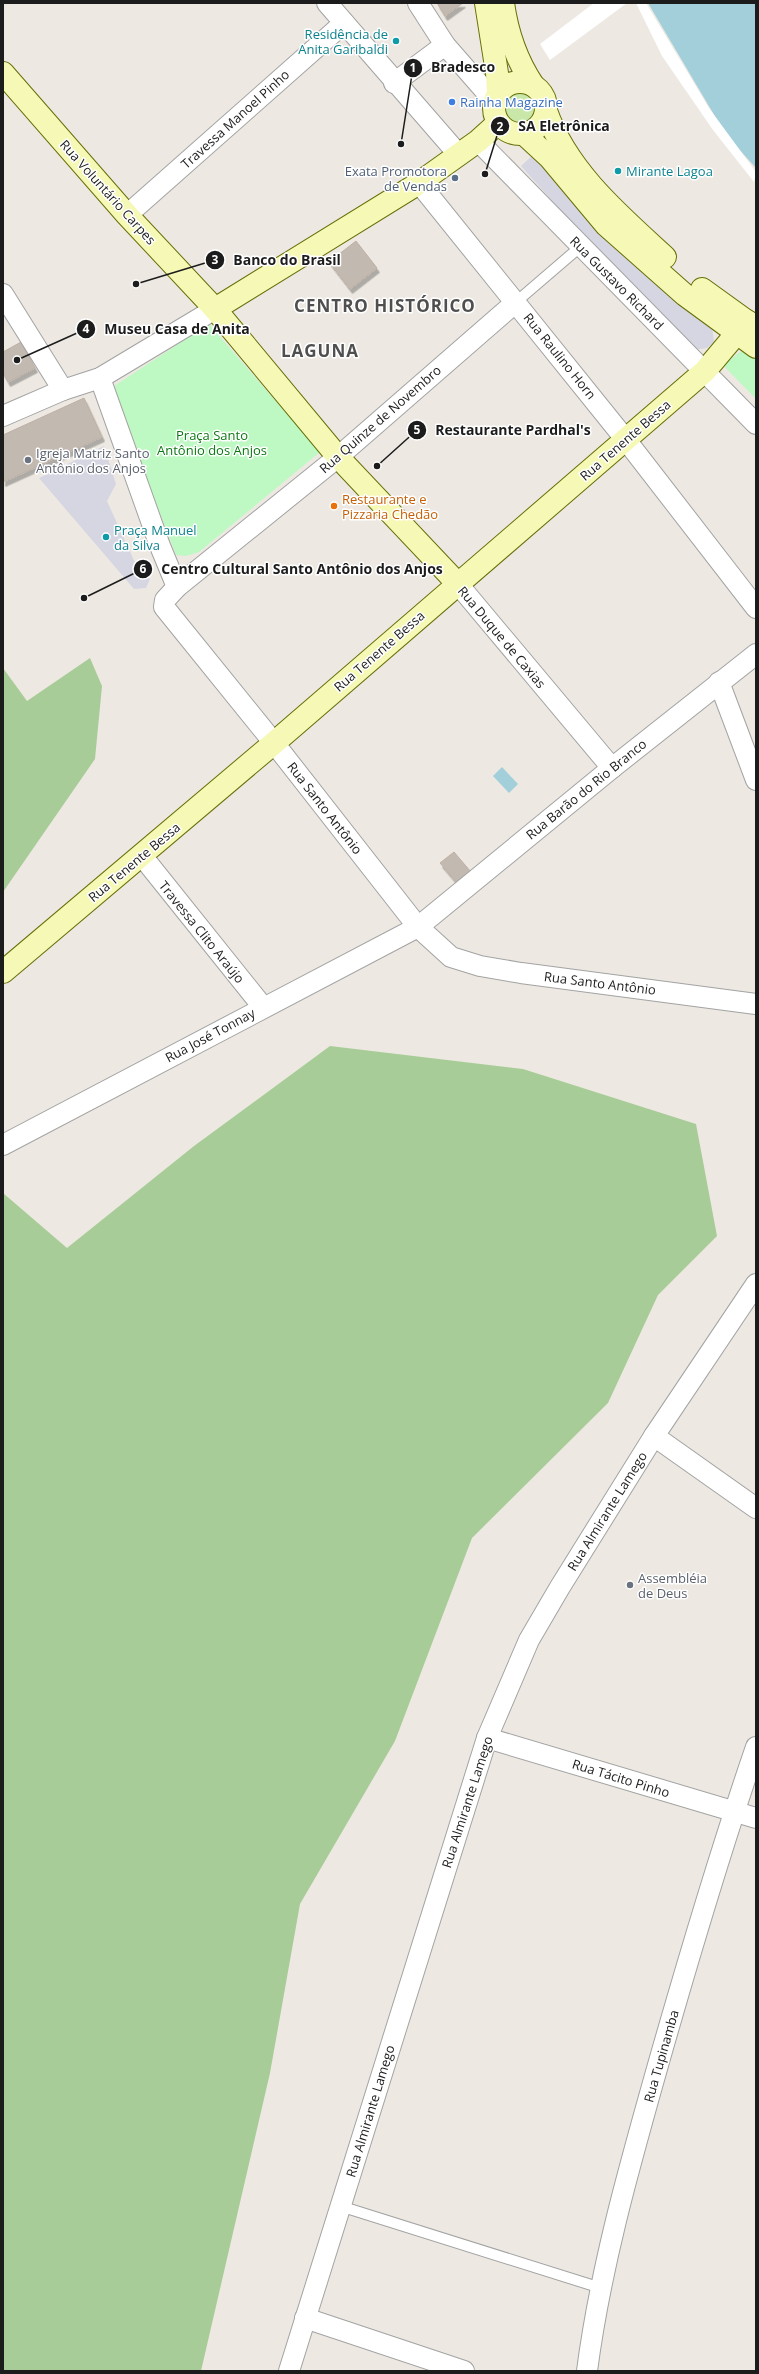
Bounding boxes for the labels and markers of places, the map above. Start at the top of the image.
place label: Residência de Anita Garibaldi [298,25,388,58]
marker: Residência de Anita Garibaldi [391,36,401,46]
callout: Bradesco [403,55,503,81]
place label: Rainha Magazine [460,93,563,111]
marker: Rainha Magazine [447,97,457,107]
callout: SA Eletrônica [490,113,618,139]
place label: Exata Promotora de Vendas [345,162,447,195]
place label: Mirante Lagoa [626,162,713,180]
marker: Mirante Lagoa [613,166,623,176]
marker: Exata Promotora de Vendas [450,173,460,183]
callout: Banco do Brasil [205,247,349,273]
callout: Museu Casa de Anita [76,316,258,342]
callout: Restaurante Pardhal's [407,417,599,443]
place label: Igreja Matriz Santo Antônio dos Anjos [36,444,150,477]
marker: Igreja Matriz Santo Antônio dos Anjos [23,455,33,465]
place label: Restaurante e Pizzaria Chedão [342,490,438,523]
marker: Restaurante e Pizzaria Chedão [329,501,339,511]
place label: Praça Manuel da Silva [114,521,197,554]
marker: Praça Manuel da Silva [101,532,111,542]
callout: Centro Cultural Santo Antônio dos Anjos [133,556,451,582]
place label: Assembléia de Deus [638,1569,707,1602]
marker: Assembléia de Deus [625,1580,635,1590]

